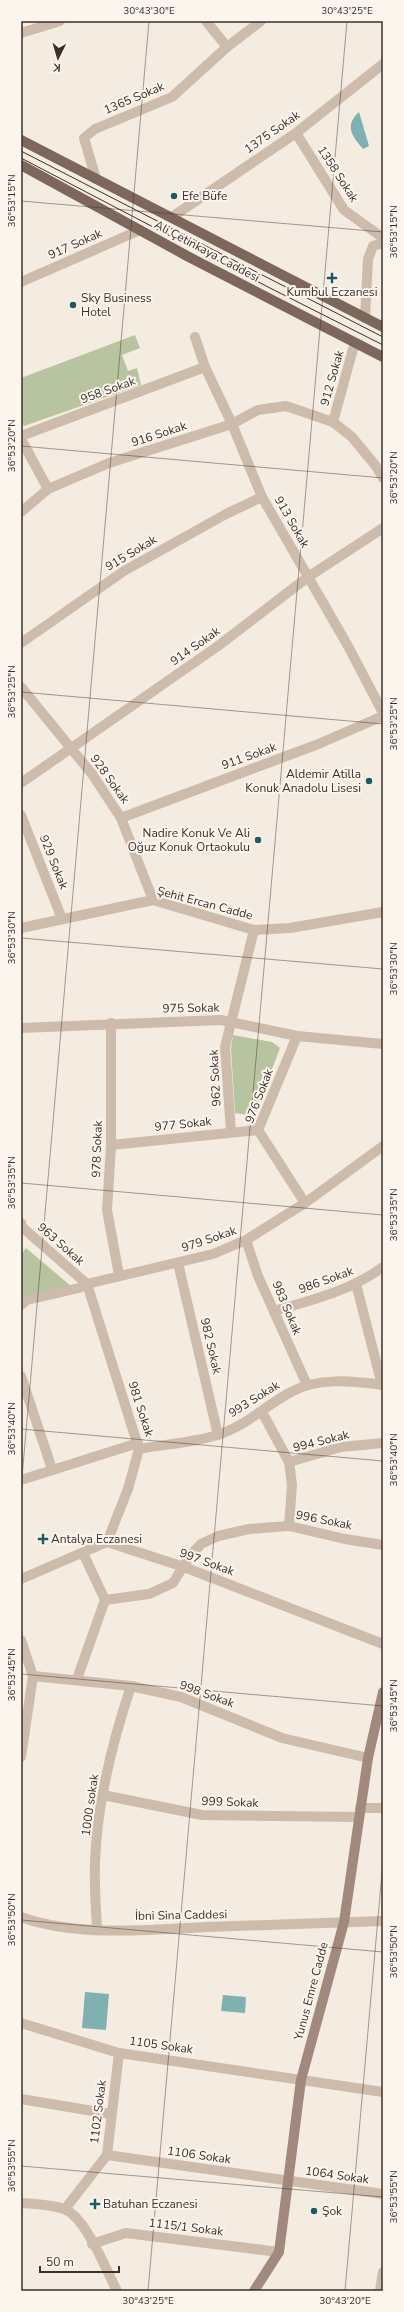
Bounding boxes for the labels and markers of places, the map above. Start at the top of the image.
place label: Efe Büfe [182,188,227,204]
marker: Efe Büfe [169,191,179,201]
marker: Kumbul Eczanesi [327,273,337,283]
place label: Kumbul Eczanesi [287,284,377,300]
place label: Sky Business Hotel [81,290,152,320]
marker: Sky Business Hotel [68,300,78,310]
place label: Aldemir Atilla Konuk Anadolu Lisesi [245,766,361,796]
marker: Aldemir Atilla Konuk Anadolu Lisesi [364,776,374,786]
place label: Nadire Konuk Ve Ali Oğuz Konuk Ortaokulu [128,825,250,855]
marker: Nadire Konuk Ve Ali Oğuz Konuk Ortaokulu [253,835,263,845]
place label: Antalya Eczanesi [51,1531,142,1547]
marker: Antalya Eczanesi [38,1534,48,1544]
place label: Batuhan Eczanesi [103,2196,198,2212]
marker: Batuhan Eczanesi [90,2199,100,2209]
place label: Şok [322,2203,343,2219]
marker: Şok [309,2206,319,2216]

